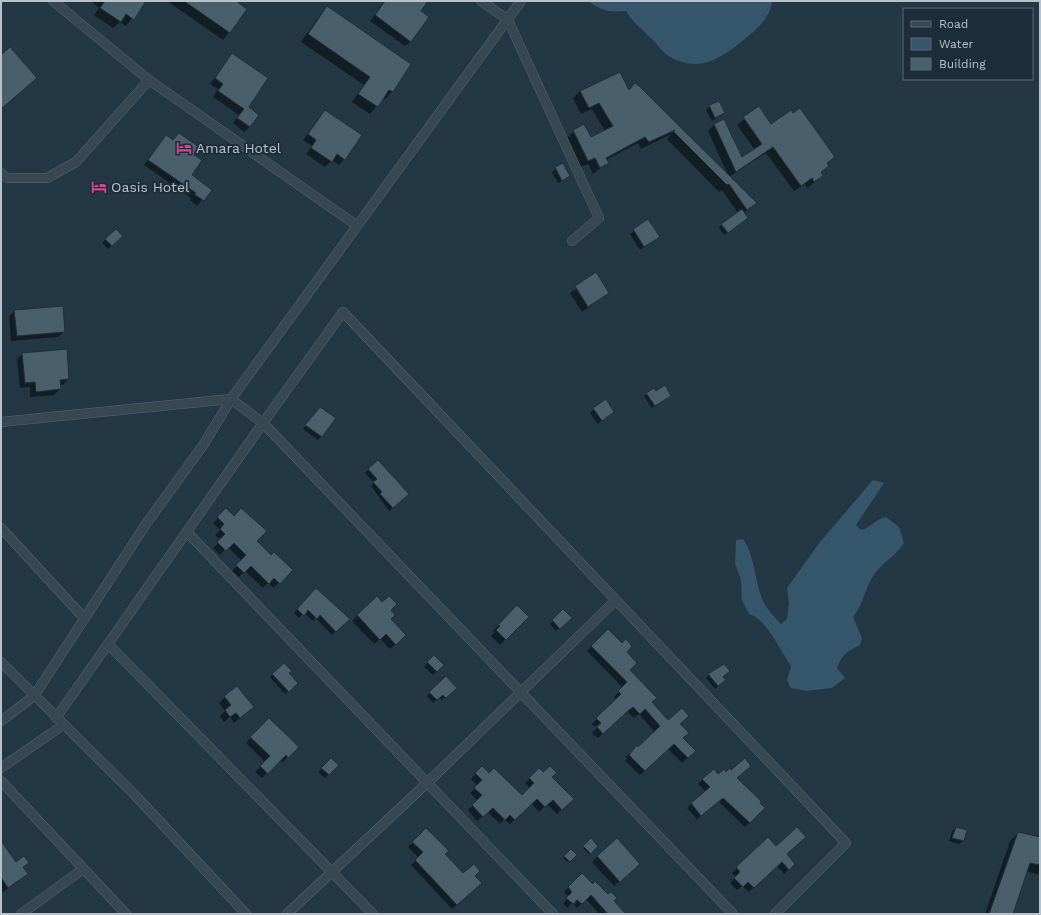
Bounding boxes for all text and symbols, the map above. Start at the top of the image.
legend [903,8,1033,80]
text: Road [939,17,968,31]
text: Water [939,37,974,51]
text: Building [939,57,986,71]
hotel icon: Amara Hotel [175,139,193,157]
place label: Amara Hotel [196,140,282,156]
hotel icon: Oasis Hotel [90,178,108,196]
place label: Oasis Hotel [111,179,190,195]

